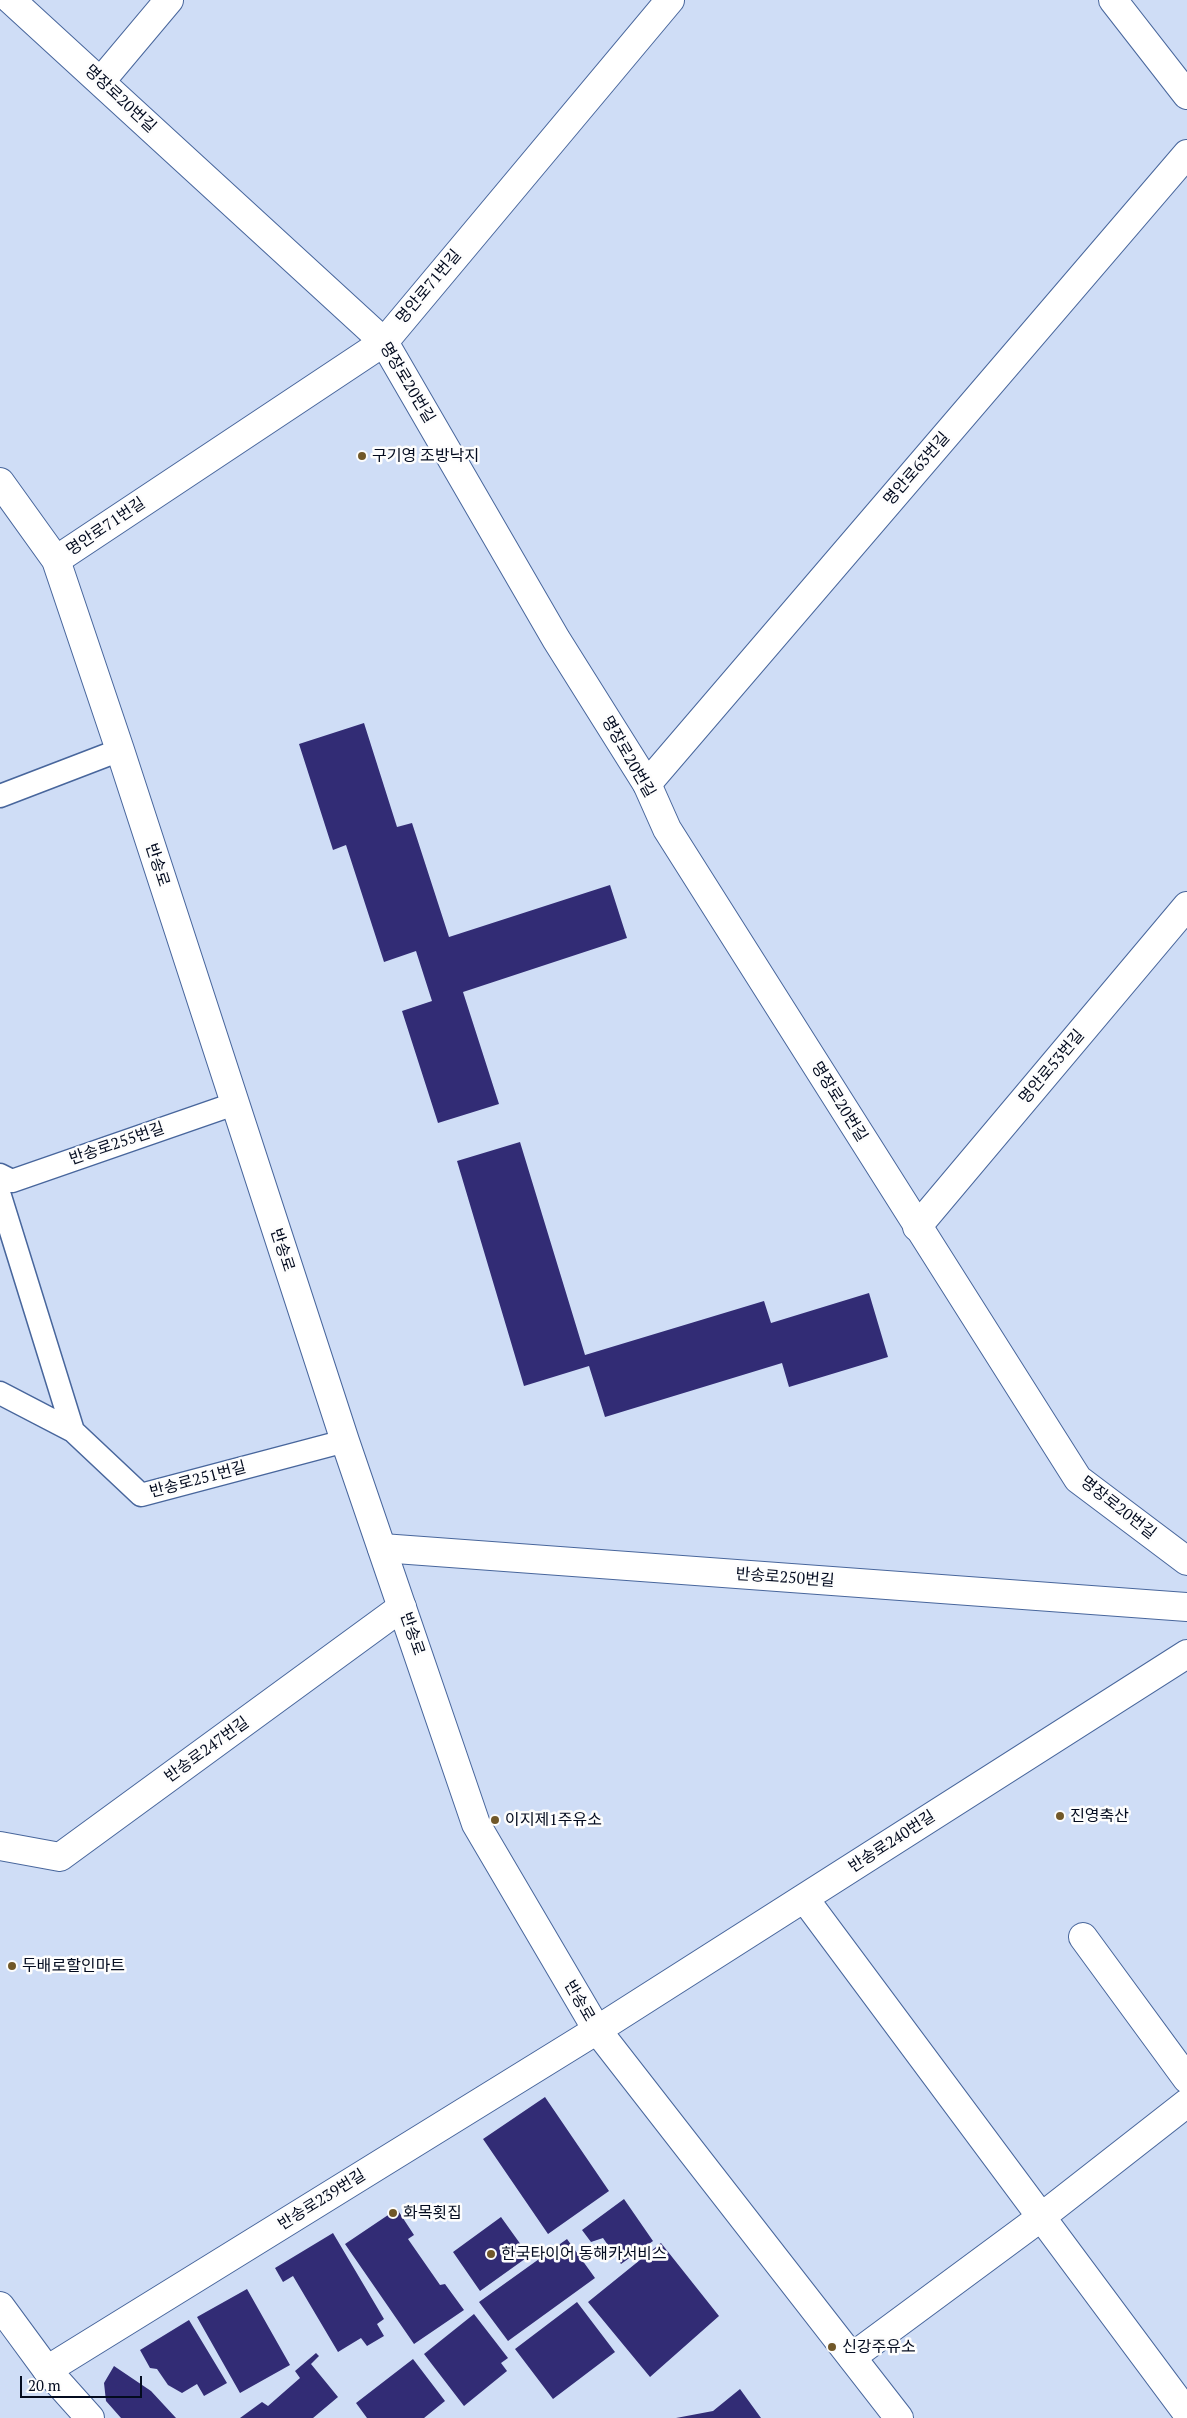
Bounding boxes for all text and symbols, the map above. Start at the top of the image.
street label: 명장로20번길 [80,61,160,137]
street label: 명안로71번길 [393,246,465,328]
street label: 명장로20번길 [375,339,439,427]
street label: 명안로63번길 [880,428,954,510]
place label: 구기영 조방낙지 [372,446,479,466]
marker: 구기영 조방낙지 [356,450,368,462]
street label: 명안로71번길 [63,494,149,560]
street label: 명장로20번길 [597,713,659,801]
street label: 반송로 [141,841,173,889]
street label: 명안로53번길 [1016,1026,1088,1108]
street label: 명장로20번길 [807,1058,871,1146]
street label: 반송로255번길 [67,1119,167,1169]
street label: 반송로 [266,1226,298,1274]
street label: 반송로251번길 [148,1458,248,1502]
street label: 명장로20번길 [1076,1473,1160,1543]
street label: 반송로250번길 [735,1565,835,1591]
street label: 반송로 [396,1610,428,1658]
street label: 반송로247번길 [161,1713,253,1787]
place label: 진영축산 [1070,1806,1129,1826]
street label: 반송로240번길 [845,1807,939,1877]
place label: 이지제1주유소 [505,1810,602,1830]
marker: 진영축산 [1054,1810,1066,1822]
marker: 이지제1주유소 [489,1814,501,1826]
place label: 두배로할인마트 [22,1956,125,1976]
marker: 두배로할인마트 [6,1960,18,1972]
street label: 반송로 [560,1977,598,2025]
street label: 반송로239번길 [275,2166,369,2234]
place label: 화목횟집 [403,2203,462,2223]
marker: 화목횟집 [387,2207,399,2219]
place label: 한국타이어 동해카서비스 [501,2244,667,2264]
marker: 한국타이어 동해카서비스 [485,2248,497,2260]
place label: 신강주유소 [842,2337,916,2357]
marker: 신강주유소 [826,2341,838,2353]
scale bar [22,2366,145,2398]
text: 20 m [28,2375,61,2395]

